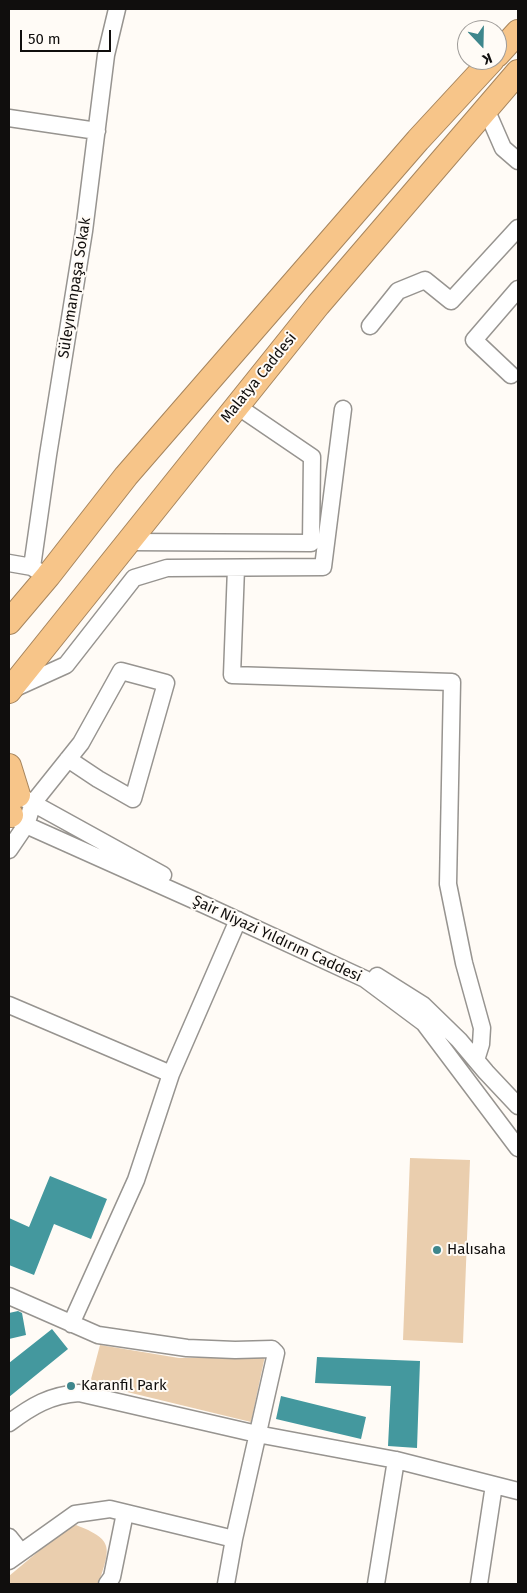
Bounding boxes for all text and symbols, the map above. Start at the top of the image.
scale bar [22,20,114,52]
north arrow [457,20,507,70]
text: 50 m [28,30,61,48]
text: K [480,49,494,68]
street label: Süleymanpaşa Sokak [55,216,95,360]
street label: Malatya Caddesi [217,329,301,427]
street label: Şair Niyazi Yıldırım Caddesi [189,892,365,986]
place label: Halısaha [447,1241,506,1259]
marker: Halısaha [431,1244,443,1256]
place label: Karanfil Park [81,1377,167,1395]
marker: Karanfil Park [65,1380,77,1392]

